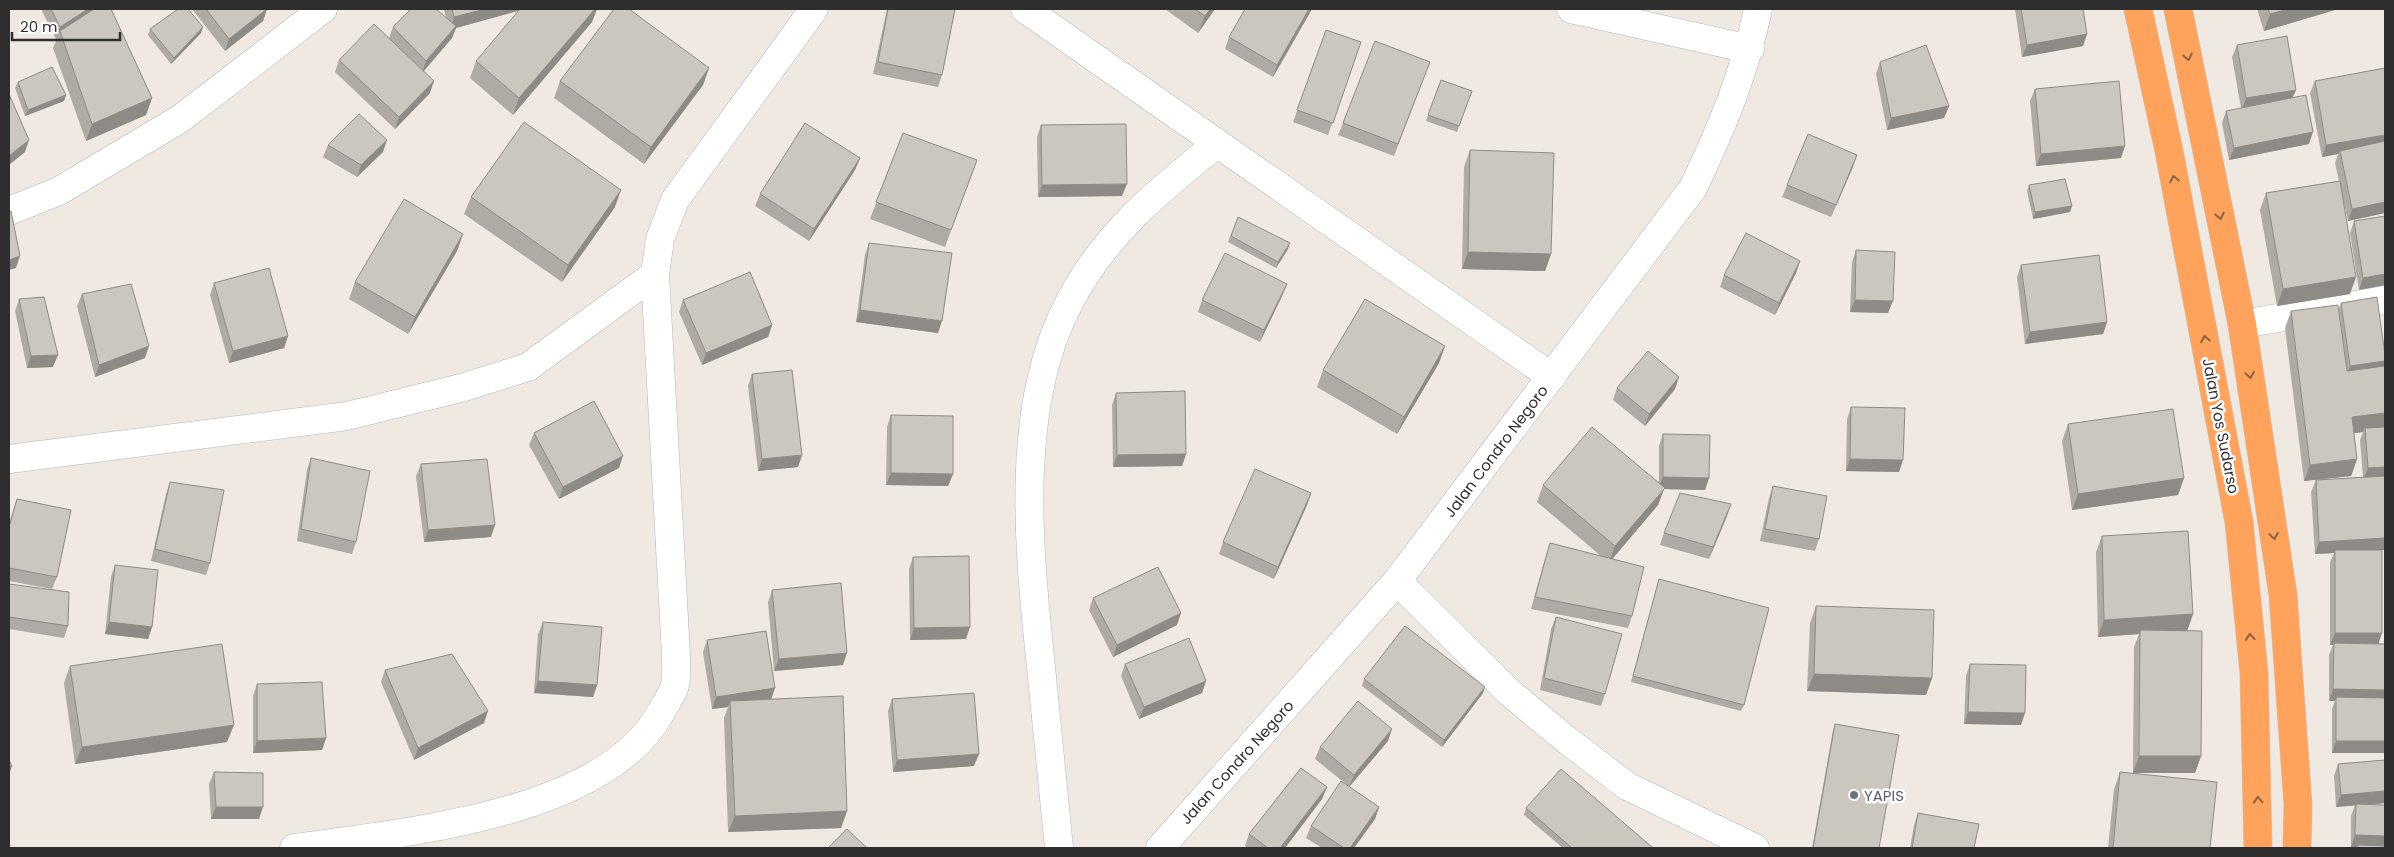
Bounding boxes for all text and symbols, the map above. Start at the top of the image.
scale bar [12,10,120,42]
text: 20 m [20,16,58,37]
one-way arrow [2182,52,2192,61]
one-way arrow [2170,174,2180,183]
one-way arrow [2214,211,2225,220]
one-way arrow [2200,334,2210,343]
street label: Jalan Yos Sudarso [2198,357,2244,495]
one-way arrow [2244,372,2255,380]
street label: Jalan Condro Negoro [1439,381,1553,521]
one-way arrow [2269,532,2279,540]
one-way arrow [2245,633,2256,641]
street label: Jalan Condro Negoro [1176,695,1298,829]
place label: YAPIS [1864,785,1904,806]
marker: YAPIS [1848,789,1860,801]
one-way arrow [2252,795,2263,803]

